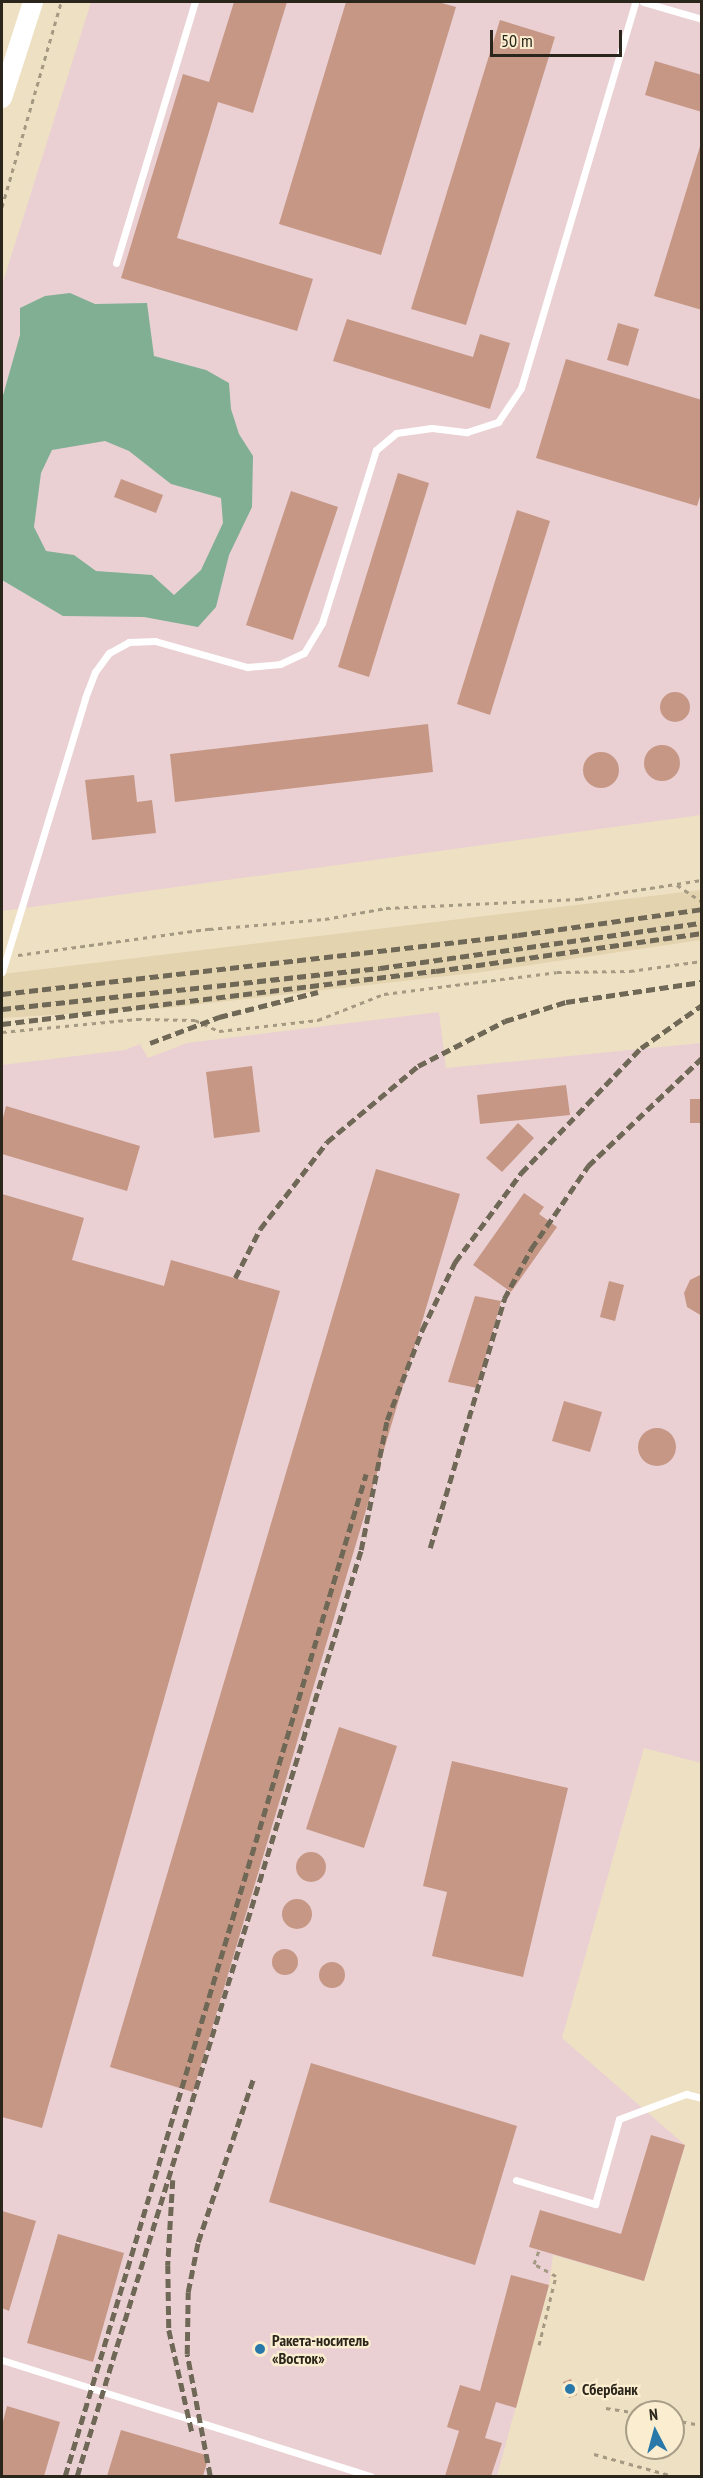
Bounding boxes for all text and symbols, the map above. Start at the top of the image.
scale bar [493,18,625,56]
text: 50 m [501,29,533,52]
place label: Ракета-носитель «Восток» [272,2330,369,2368]
marker: Ракета-носитель «Восток» [253,2342,267,2356]
place label: Сбербанк [582,2379,638,2399]
marker: Сбербанк [563,2382,577,2396]
north arrow [625,2400,685,2460]
text: N [648,2404,659,2424]

